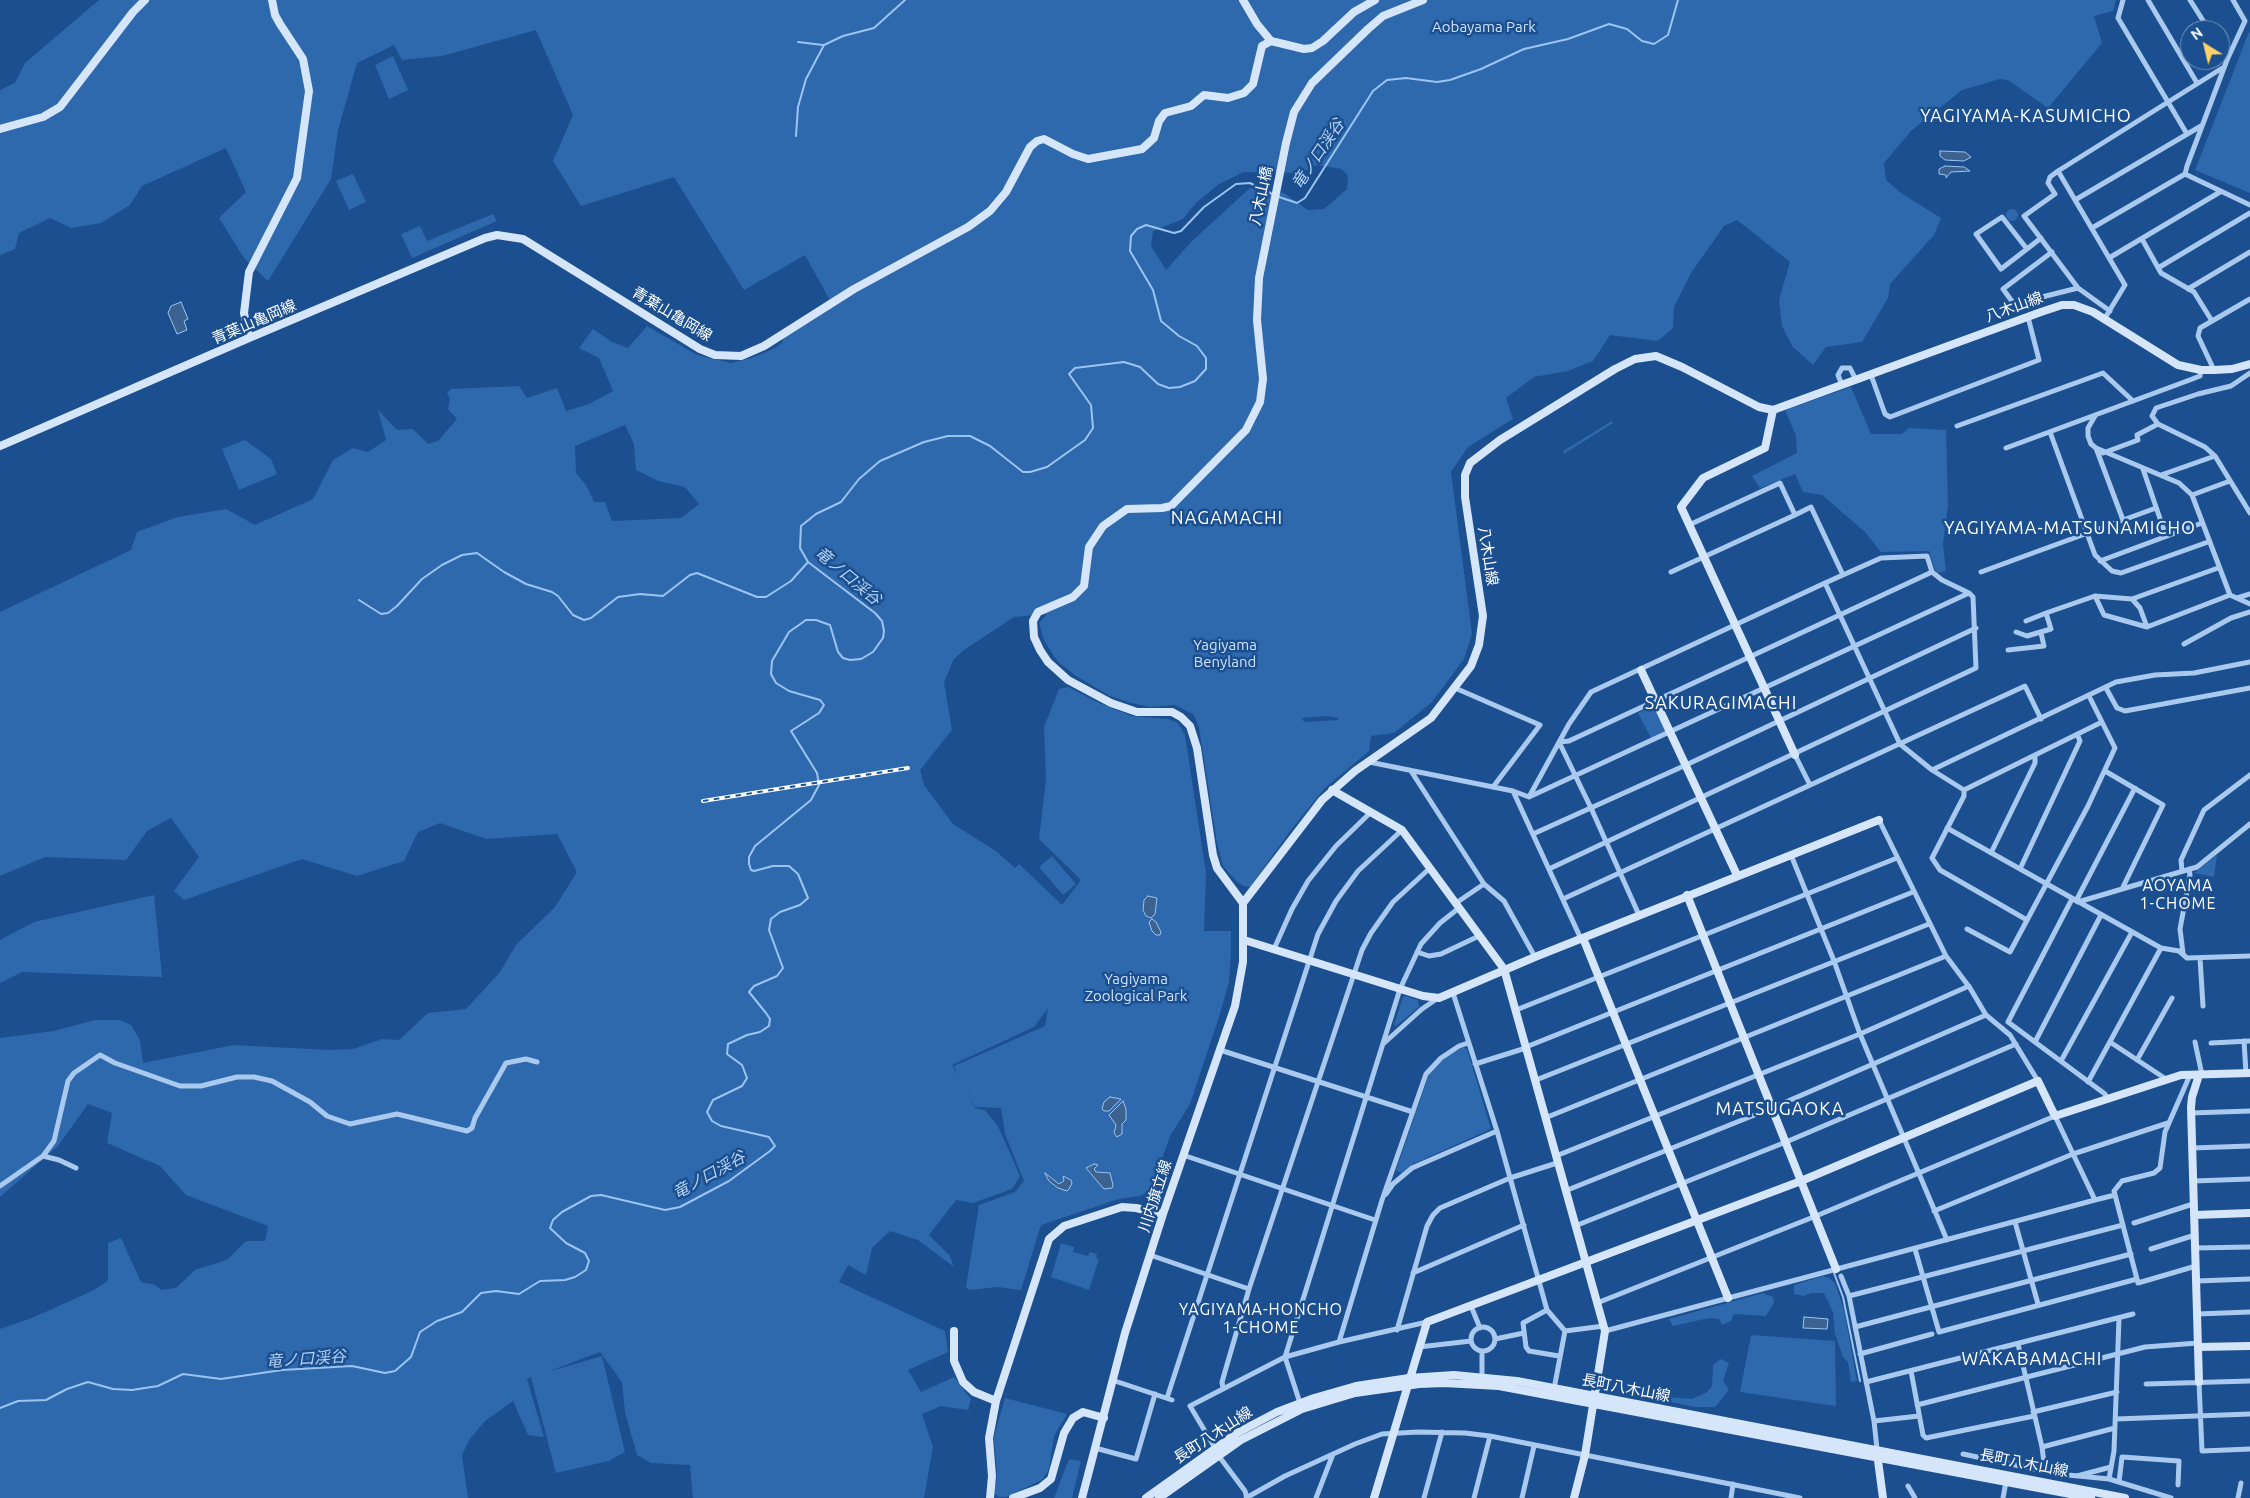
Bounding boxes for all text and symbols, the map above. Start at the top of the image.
park label: Aobayama Park [1432,18,1536,36]
north arrow [2180,20,2230,70]
text: N [2188,24,2206,43]
district label: YAGIYAMA-KASUMICHO [1918,105,2134,127]
water label: 竜ノ口渓谷 [1288,115,1348,193]
street label: 八木山橋 [1246,165,1276,227]
street label: 青葉山亀岡線 [629,283,715,345]
street label: 八木山線 [1983,288,2045,326]
street label: 青葉山亀岡線 [209,296,299,348]
district label: NAGAMACHI [1170,507,1284,529]
district label: YAGIYAMA-MATSUNAMICHO [1941,517,2199,539]
street label: 八木山線 [1474,525,1502,587]
water label: 竜ノ口渓谷 [811,543,885,609]
park label: Yagiyama Benyland [1193,636,1257,671]
district label: SAKURAGIMACHI [1643,692,1799,714]
district label: AOYAMA 1-CHOME [2139,876,2217,914]
park label: Yagiyama Zoological Park [1085,970,1187,1005]
district label: MATSUGAOKA [1714,1098,1846,1120]
water label: 竜ノ口渓谷 [669,1147,749,1203]
street label: 川内旗立線 [1135,1158,1175,1234]
district label: YAGIYAMA-HONCHO 1-CHOME [1177,1300,1345,1338]
water label: 竜ノ口渓谷 [265,1347,347,1371]
district label: WAKABAMACHI [1960,1348,2104,1370]
street label: 長町八木山線 [1580,1371,1672,1405]
street label: 長町八木山線 [1170,1403,1256,1467]
street label: 長町八木山線 [1978,1446,2070,1480]

